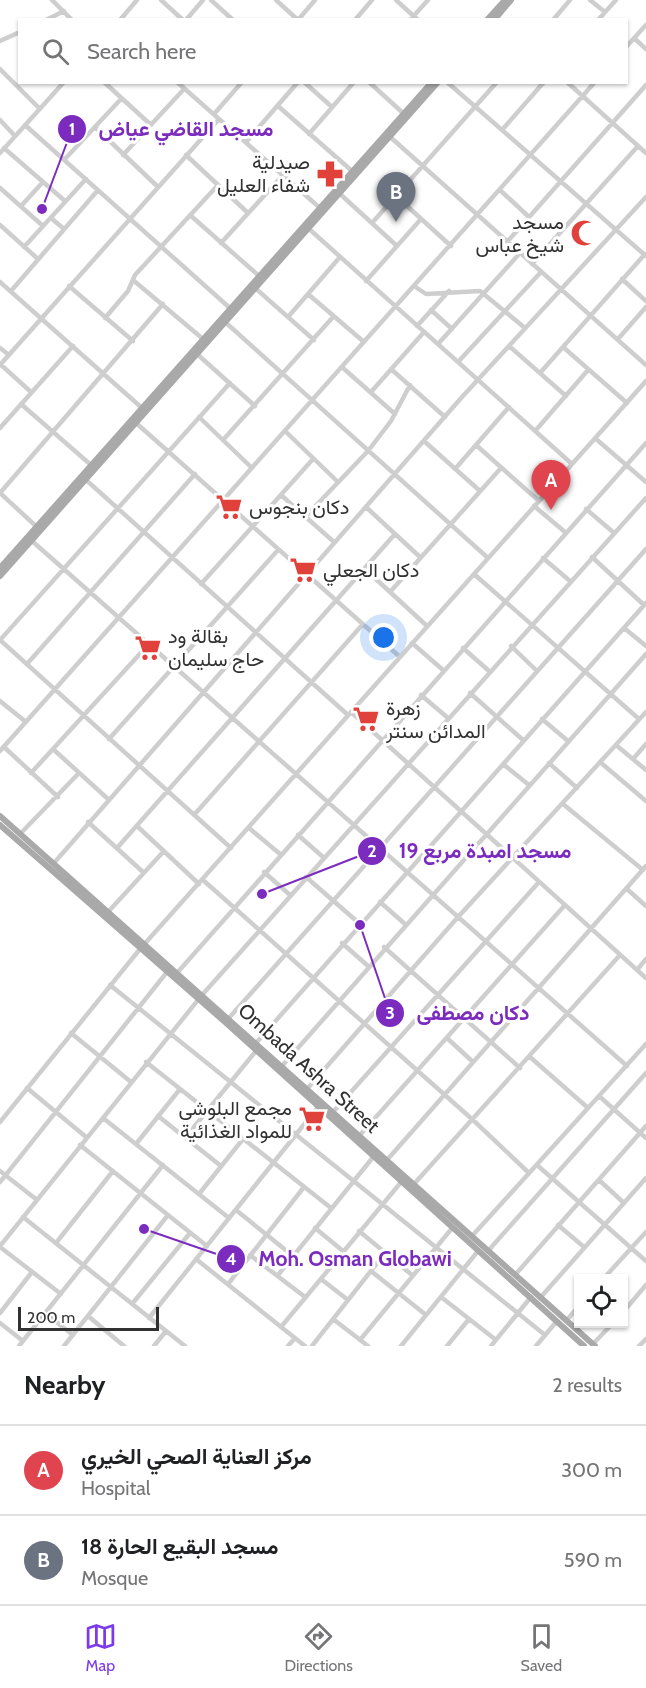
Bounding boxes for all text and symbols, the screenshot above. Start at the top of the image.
search box [18,18,628,84]
icon: search [39,35,72,68]
text: Search here [87,38,196,65]
callout: مسجد القاضي عياض [57,110,286,149]
text: مسجد القاضي عياض [98,116,274,146]
text: 1 [69,118,75,140]
place label: صيدلية شفاء العليل [217,150,310,197]
pharmacy icon: صيدلية شفاء العليل [315,159,345,189]
pin: B [376,172,416,222]
place label: مسجد شيخ عباس [475,210,564,259]
mosque icon: مسجد شيخ عباس [569,218,599,248]
pin: A [532,460,570,510]
supermarket icon: دكان بنجوس [214,492,244,522]
place label: دكان بنجوس [249,495,349,520]
supermarket icon: دكان الجعلي [288,555,318,585]
place label: دكان الجعلي [323,558,419,587]
your location [369,623,398,652]
place label: بقالة ود حاج سليمان [168,624,264,673]
supermarket icon: بقالة ود حاج سليمان [133,633,163,663]
place label: زهرة المدائن سنتر [385,696,486,744]
supermarket icon: زهرة المدائن سنتر [351,704,381,734]
callout: مسجد امبدة مربع 19 [357,831,584,870]
text: مسجد امبدة مربع 19 [399,838,571,865]
text: 2 [367,840,377,862]
callout: دكان مصطفى [375,993,541,1032]
street label: Ombada Ashra Street [233,998,385,1138]
text: دكان مصطفى [417,1000,529,1025]
text: 3 [385,1002,395,1024]
place label: مجمع البلوشي للمواد الغذائية [178,1096,292,1144]
supermarket icon: مجمع البلوشي للمواد الغذائية [297,1104,327,1134]
callout: Moh. Osman Globawi [216,1240,463,1279]
text: Moh. Osman Globawi [258,1246,452,1271]
text: 4 [225,1248,237,1270]
map controls [574,1274,628,1328]
button: locate [574,1274,628,1328]
scale bar [18,1304,159,1332]
text: 200 m [27,1308,75,1327]
text: Nearby [24,1369,105,1401]
text: 2 results [552,1373,622,1397]
text: مركز العناية الصحي الخيري [81,1443,312,1470]
text: A [37,1458,50,1482]
text: 300 m [561,1458,622,1482]
text: Hospital [81,1476,151,1500]
text: مسجد البقيع الحارة 18 [81,1533,279,1560]
text: B [37,1548,50,1572]
text: 590 m [564,1548,622,1572]
text: Mosque [81,1566,148,1590]
tab: Map [84,1620,117,1675]
tab: Directions [285,1620,353,1675]
tab: Saved [521,1620,562,1675]

